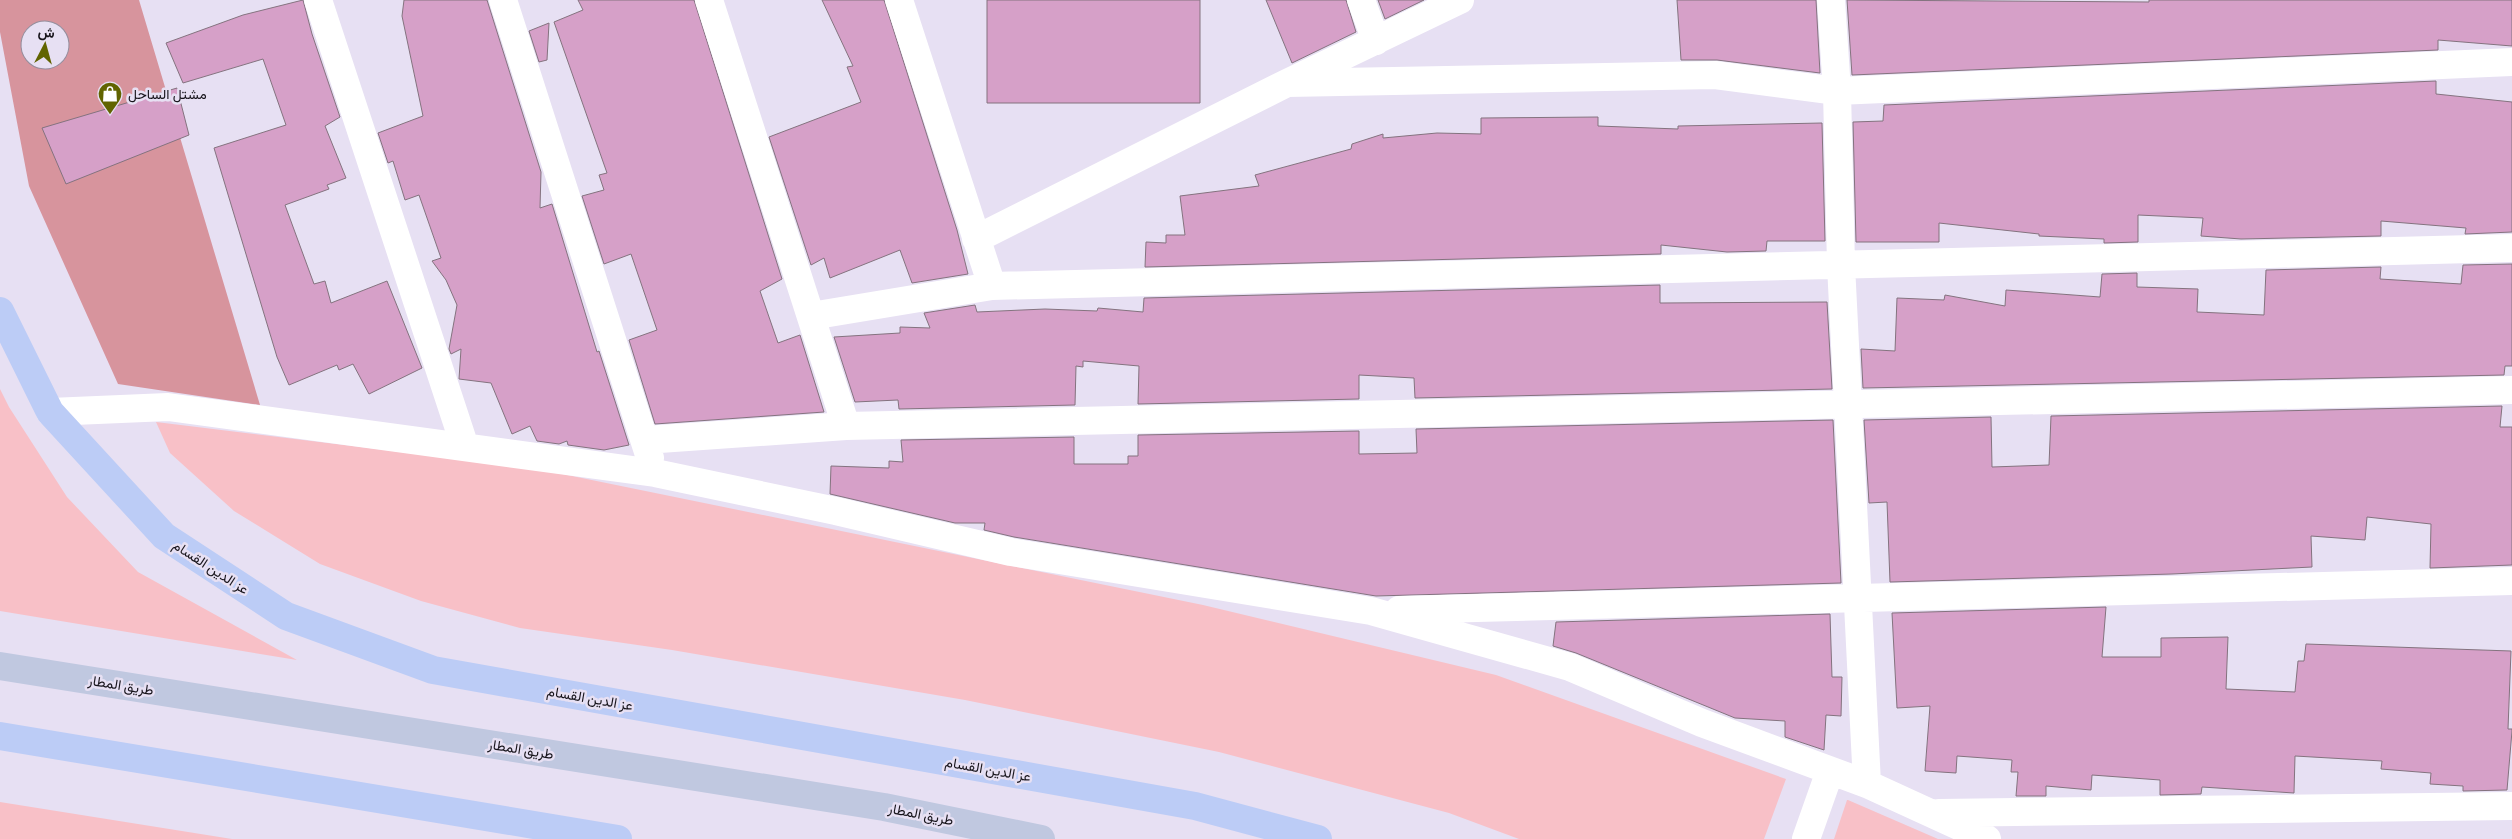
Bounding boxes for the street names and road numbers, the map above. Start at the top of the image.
street label: عز الدين القسام [170,537,252,598]
street label: طريق المطار [86,672,155,699]
street label: عز الدين القسام [546,683,634,714]
street label: طريق المطار [486,736,555,763]
street label: عز الدين القسام [944,754,1032,785]
street label: طريق المطار [886,800,955,829]

